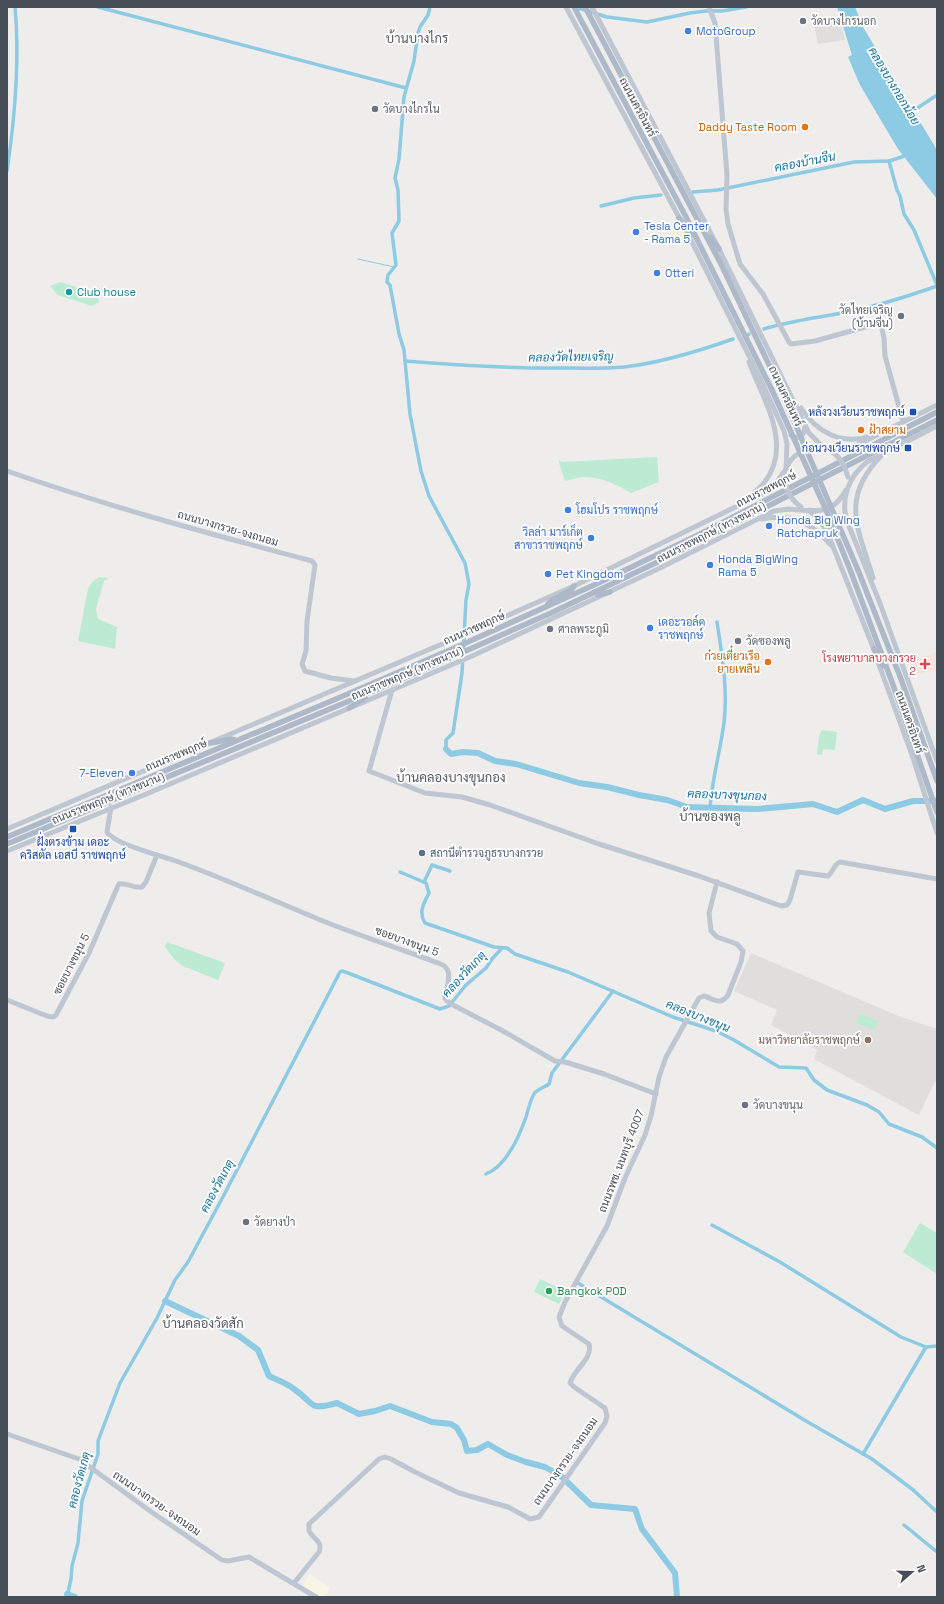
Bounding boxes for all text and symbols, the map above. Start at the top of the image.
place label: วัดบางไกรนอก [811,13,876,28]
marker: วัดบางไกรนอก [798,16,808,26]
place label: MotoGroup [696,24,756,38]
marker: MotoGroup [683,26,693,36]
district label: บ้านบางไกร [386,29,448,47]
water label: คลองบางกอกน้อย [864,44,924,128]
street label: ถนนนครอินทร์ [616,74,660,139]
place label: วัดบางไกรใน [383,101,440,116]
marker: วัดบางไกรใน [370,104,380,114]
place label: Daddy Taste Room [698,120,797,134]
marker: Daddy Taste Room [800,122,810,132]
water label: คลองบ้านจีน [773,148,837,176]
place label: Tesla Center - Rama 5 [644,219,709,246]
marker: Tesla Center - Rama 5 [631,227,641,237]
place label: Otteri [665,266,695,280]
marker: Otteri [652,268,662,278]
place label: Club house [77,285,136,299]
marker: Club house [64,287,74,297]
place label: วัดไทยเจริญ (บ้านจีน) [839,302,893,330]
marker: วัดไทยเจริญ (บ้านจีน) [896,311,906,321]
water label: คลองวัดไทยเจริญ [528,348,614,366]
street label: ถนนนครอินทร์ [766,363,807,429]
place label: หลังวงเวียนราชพฤกษ์ [808,404,906,419]
marker: หลังวงเวียนราชพฤกษ์ [908,407,918,417]
place label: ฝ้าสยาม [869,423,906,437]
marker: ฝ้าสยาม [856,425,866,435]
place label: ก่อนวงเวียนราชพฤกษ์ [802,440,901,455]
marker: ก่อนวงเวียนราชพฤกษ์ [903,443,913,453]
street label: ถนนราชพฤกษ์ [733,467,799,510]
street label: ถนนราชพฤกษ์ (ทางขนาน) [654,498,768,566]
place label: โฮมโปร ราชพฤกษ์ [575,502,659,517]
marker: โฮมโปร ราชพฤกษ์ [563,505,573,515]
street label: ถนนบางกรวย-จงถนอม [176,507,280,549]
place label: Honda Big Wing Ratchapruk [777,513,860,540]
marker: Honda Big Wing Ratchapruk [764,521,774,531]
place label: วิลล่า มาร์เก็ต สาขาราชพฤกษ์ [514,523,584,552]
marker: วิลล่า มาร์เก็ต สาขาราชพฤกษ์ [586,533,596,543]
place label: Honda BigWing Rama 5 [718,552,798,579]
marker: Honda BigWing Rama 5 [705,560,715,570]
place label: Pet Kingdom [556,567,623,581]
marker: Pet Kingdom [543,569,553,579]
street label: ถนนราชพฤกษ์ [441,607,507,648]
place label: เดอะวอล์ค ราชพฤกษ์ [658,614,705,642]
place label: ศาลพระภูมิ [558,622,609,637]
marker: เดอะวอล์ค ราชพฤกษ์ [645,623,655,633]
marker: ศาลพระภูมิ [545,624,555,634]
place label: วัดซองพลู [746,634,791,649]
marker: วัดซองพลู [733,636,743,646]
street label: ถนนราชพฤกษ์ (ทางขนาน) [348,642,465,703]
place label: ก๋วยเตี๋ยวเรือ ยายเพลิน [705,645,760,676]
place label: โรงพยาบาลบางกรวย 2 [821,650,916,678]
marker: ก๋วยเตี๋ยวเรือ ยายเพลิน [763,657,773,667]
marker: โรงพยาบาลบางกรวย 2 [919,658,931,670]
street label: ถนนนครอินทร์ [893,688,928,755]
street label: ถนนราชพฤกษ์ [143,735,210,774]
place label: 7-Eleven [79,766,124,780]
street label: ถนนราชพฤกษ์ (ทางขนาน) [49,768,166,827]
marker: 7-Eleven [127,768,137,778]
district label: บ้านคลองบางขุนกอง [396,768,506,787]
water label: คลองบางขุนกอง [687,786,768,805]
district label: บ้านซองพลู [679,807,741,826]
marker: ฝั่งตรงข้าม เดอะ คริสตัล เอสบี ราชพฤกษ์ [68,824,78,834]
place label: ฝั่งตรงข้าม เดอะ คริสตัล เอสบี ราชพฤกษ์ [20,831,126,862]
place label: สถานีตำรวจภูธรบางกรวย [430,845,543,861]
marker: สถานีตำรวจภูธรบางกรวย [417,848,427,858]
street label: ซอยบางขนุน 5 [372,923,441,961]
street label: ซอยบางขนุน 5 [50,931,94,998]
water label: คลองวัดเกตุ [438,947,490,1001]
water label: คลองบางขนุน [663,996,733,1037]
place label: มหาวิทยาลัยราชพฤกษ์ [758,1032,861,1047]
marker: มหาวิทยาลัยราชพฤกษ์ [863,1035,873,1045]
place label: วัดบางขนุน [753,1098,803,1114]
marker: วัดบางขนุน [740,1100,750,1110]
street label: ถนนรพช. นนทบุรี 4007 [594,1107,649,1215]
water label: คลองวัดเกตุ [196,1157,239,1216]
place label: วัดยางป่า [254,1215,295,1229]
marker: วัดยางป่า [241,1217,251,1227]
place label: Bangkok POD [557,1284,627,1298]
marker: Bangkok POD [544,1286,554,1296]
district label: บ้านคลองวัดสัก [162,1314,244,1332]
street label: ถนนบางกรวย-จงถนอม [529,1414,601,1508]
water label: คลองวัดเกตุ [64,1450,95,1510]
street label: ถนนบางกรวย-จงถนอม [110,1467,204,1539]
north arrow [892,1552,932,1592]
text: N [914,1563,929,1574]

